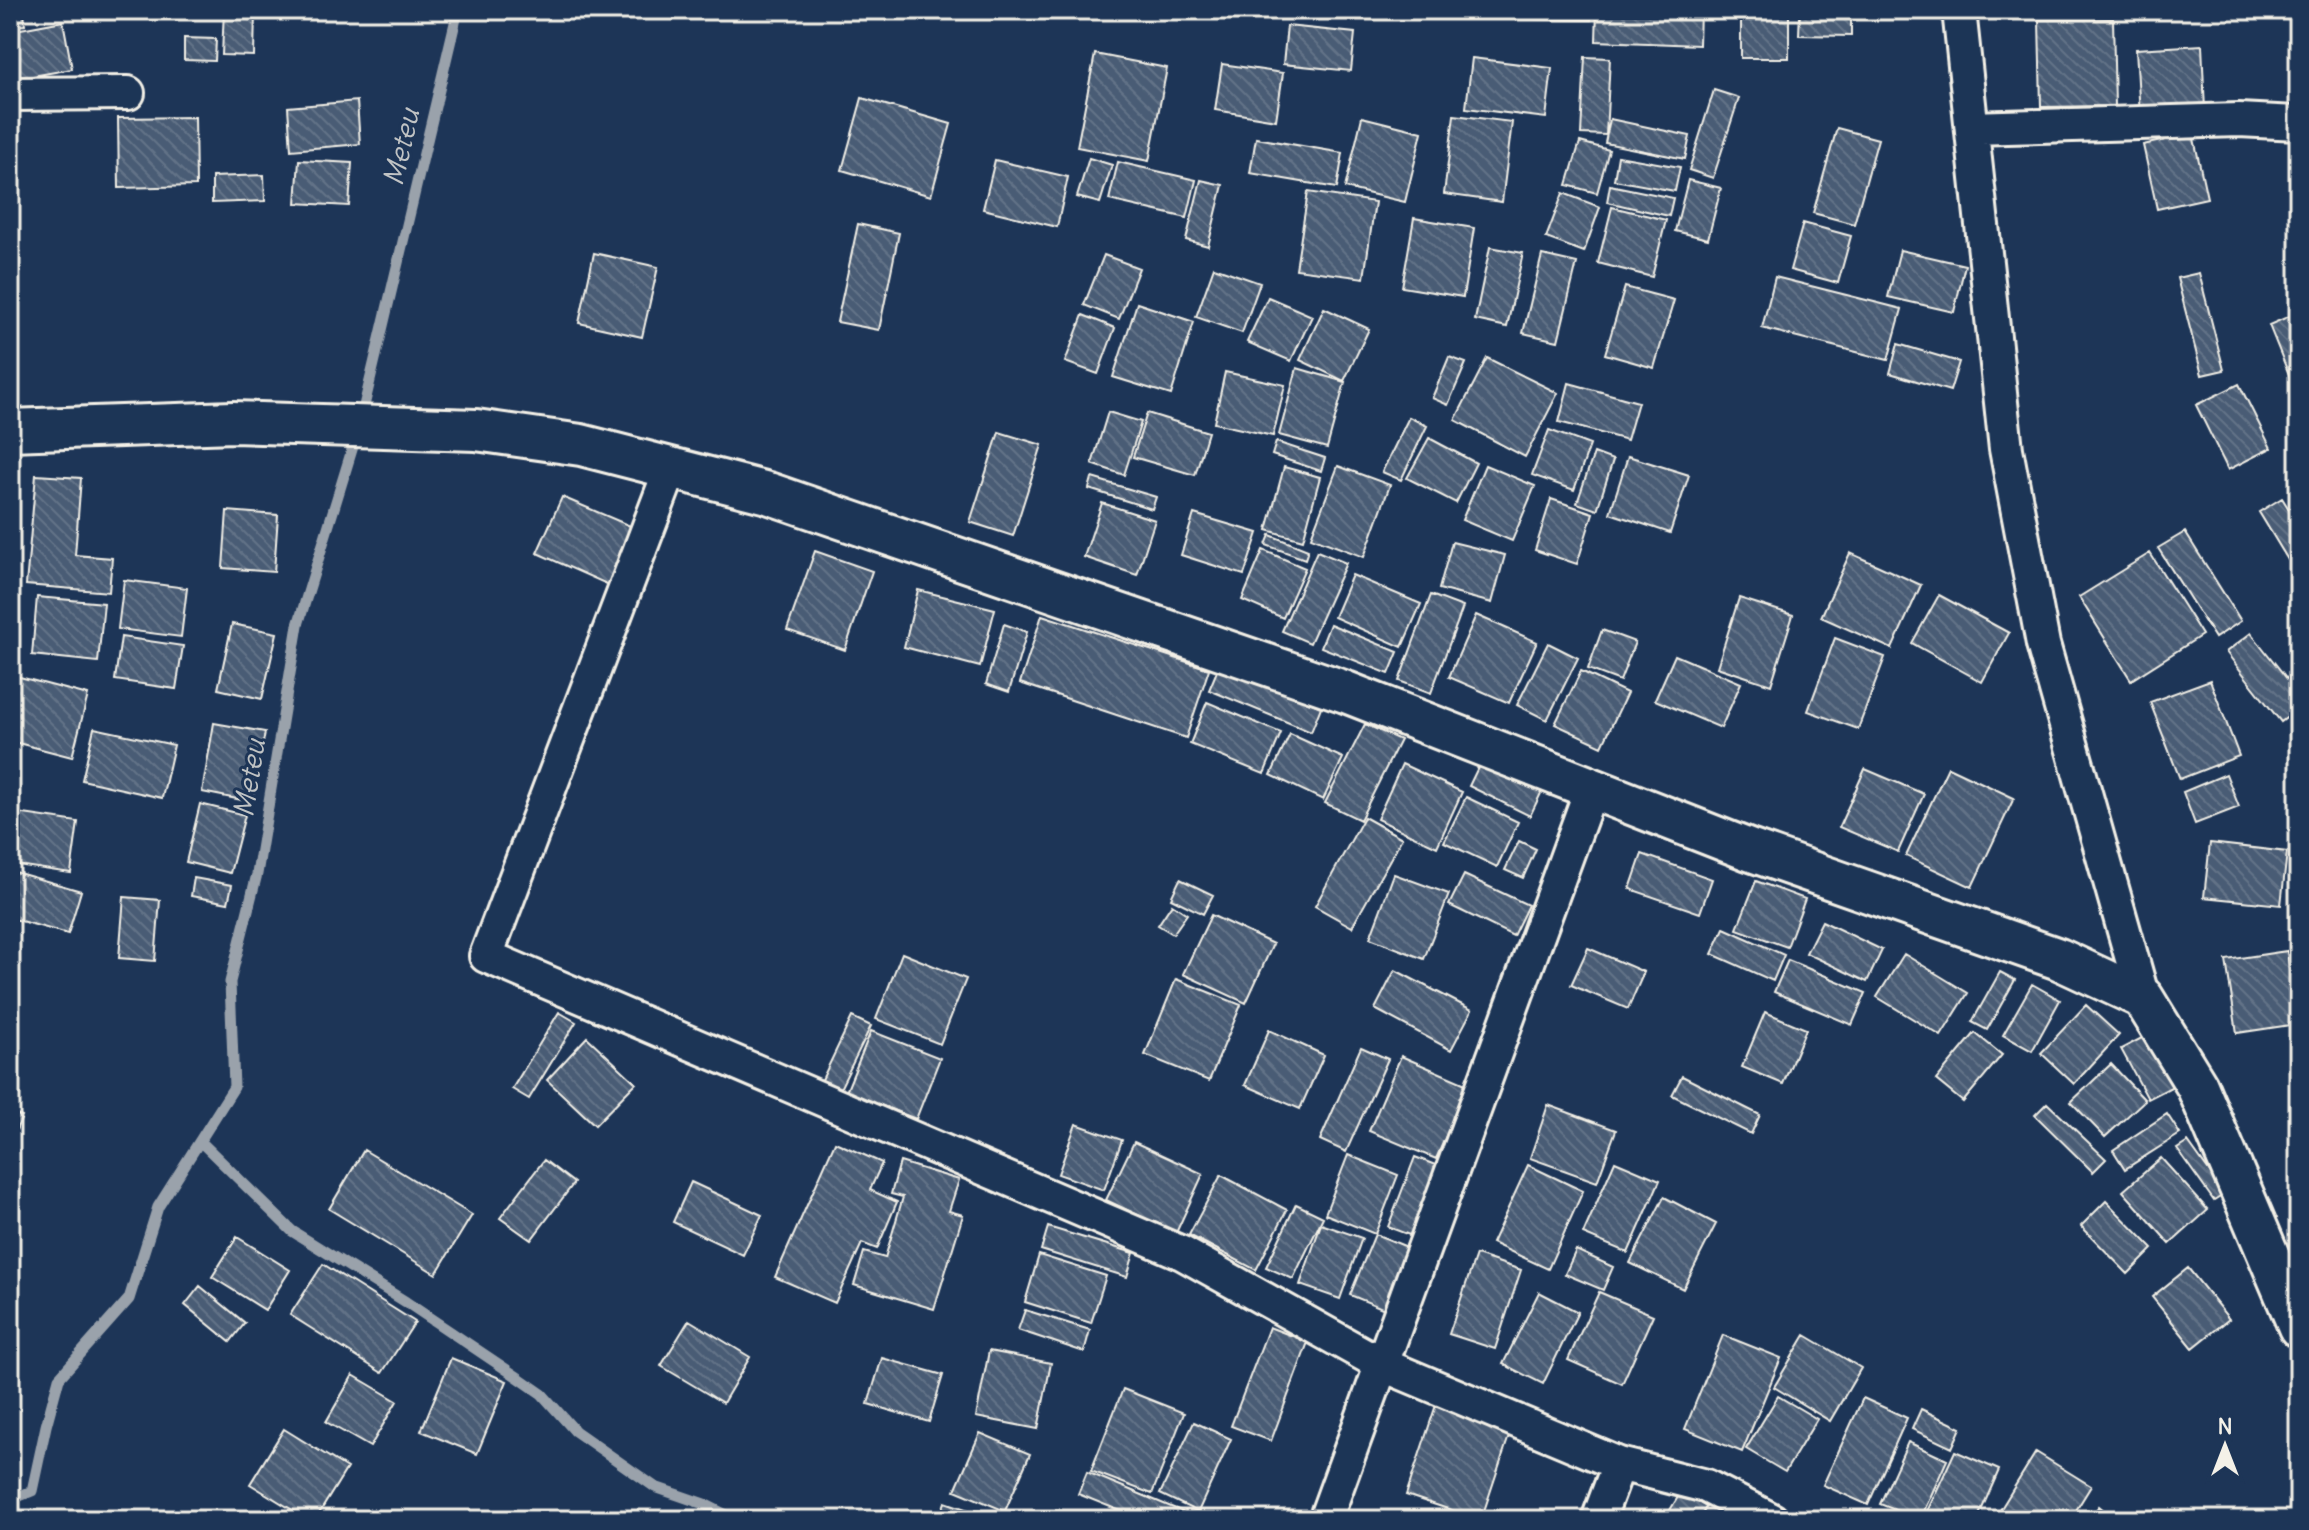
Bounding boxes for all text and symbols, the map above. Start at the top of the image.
water label: Meteu [375,103,428,189]
water label: Meteu [225,735,273,819]
north arrow [2185,1406,2265,1486]
text: N [2217,1412,2233,1440]

